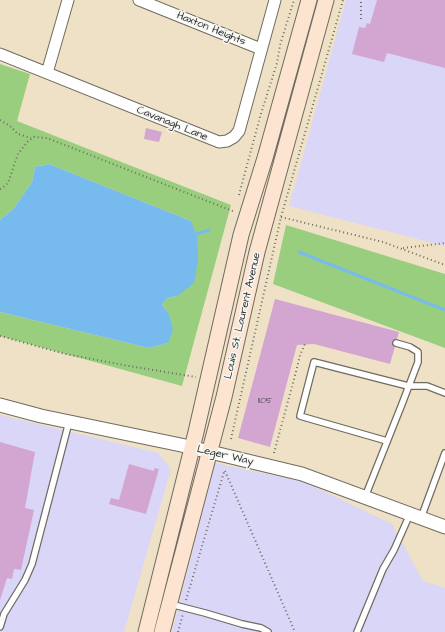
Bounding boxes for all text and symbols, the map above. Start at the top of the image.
street label: Haxton Heights [175,9,247,49]
street label: Cavanagh Lane [134,104,210,144]
street label: Louis St. Laurent Avenue [222,251,264,381]
house number: 1105 [258,396,272,406]
street label: Leger Way [195,443,255,469]

